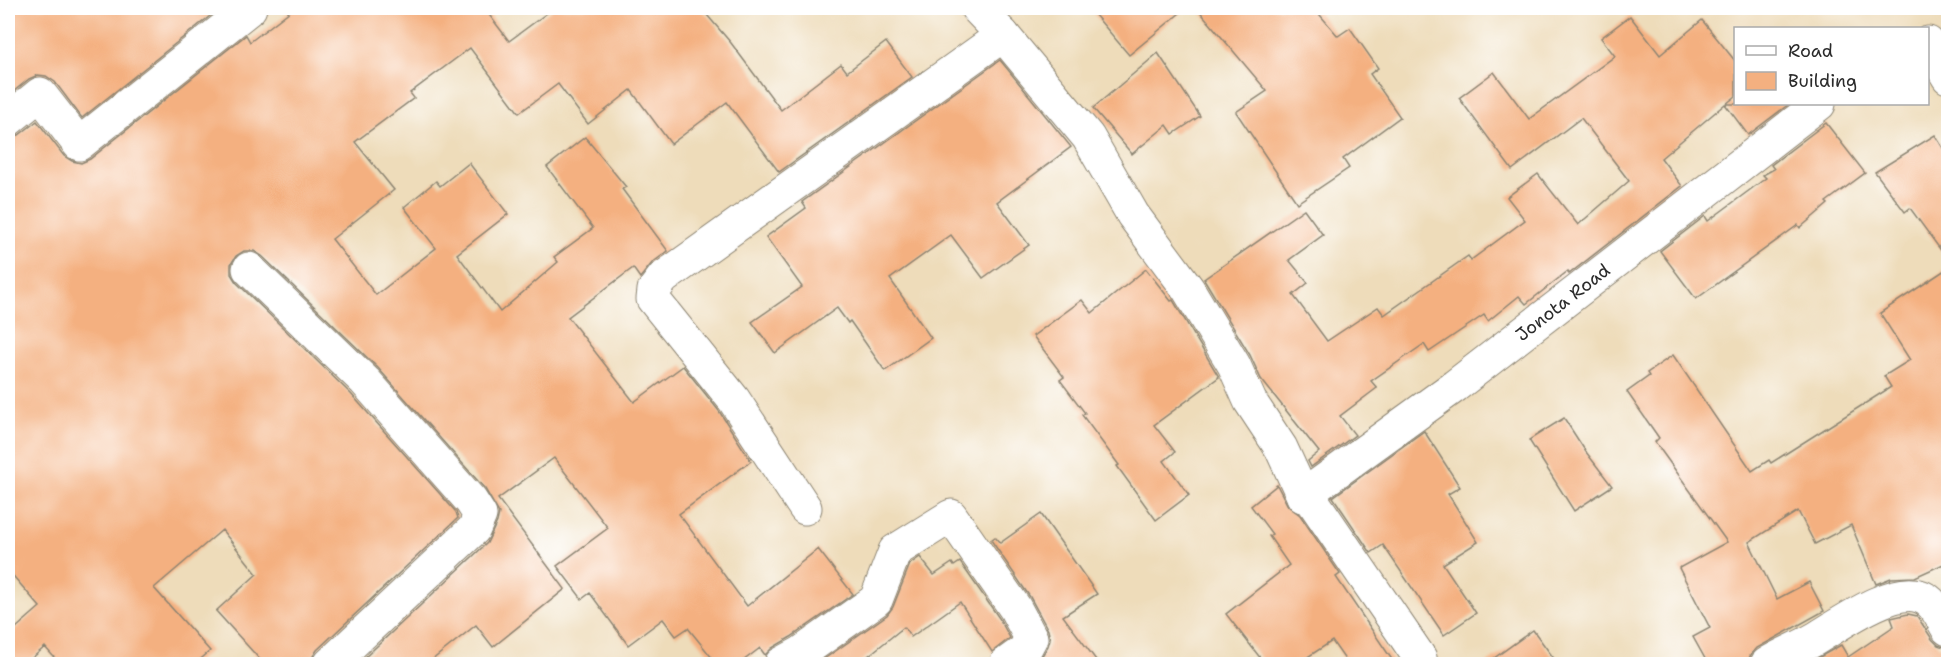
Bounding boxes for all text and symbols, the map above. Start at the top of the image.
legend [1734,27,1929,105]
text: Road [1788,39,1833,63]
text: Building [1788,69,1857,93]
street label: Jonota Road [1511,258,1615,347]

